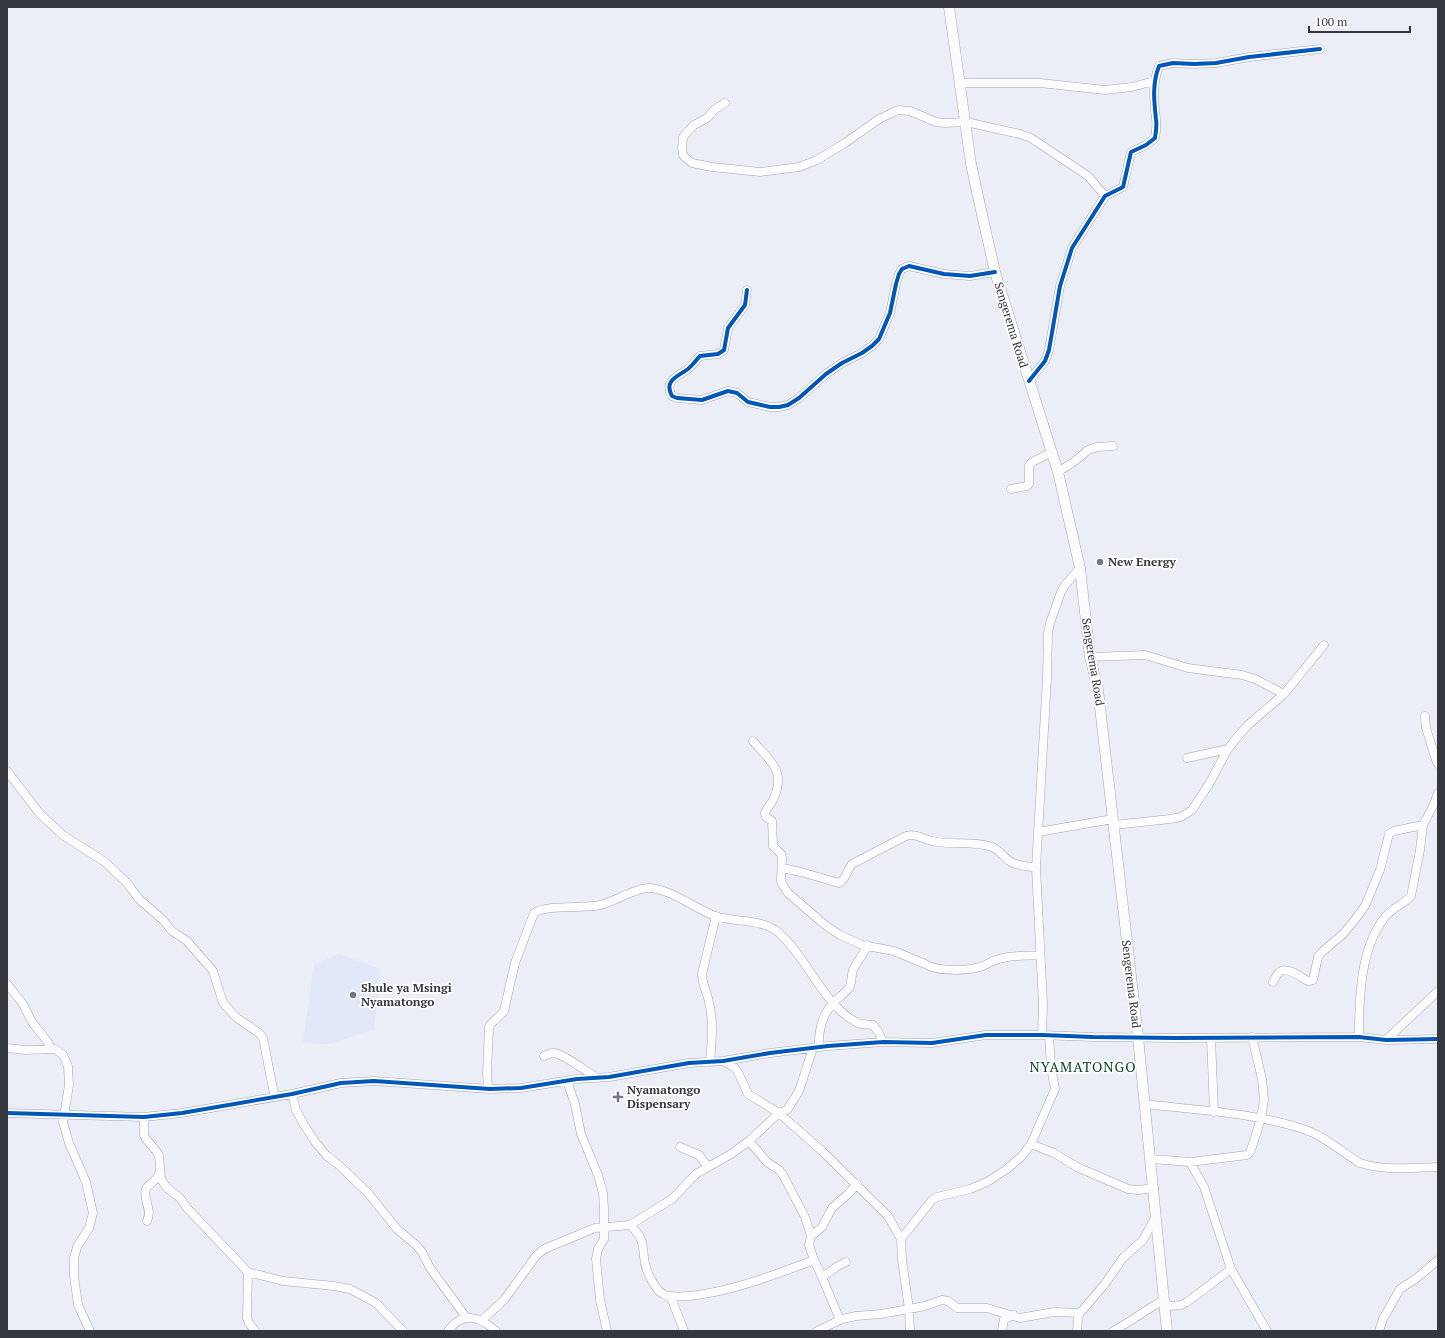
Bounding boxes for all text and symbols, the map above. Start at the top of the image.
scale bar [1309,8,1410,34]
text: 100 m [1315,14,1348,29]
street label: Sengerema Road [991,280,1032,370]
place label: New Energy [1108,554,1176,569]
marker: New Energy [1095,557,1105,567]
street label: Sengerema Road [1079,617,1108,707]
street label: Sengerema Road [1119,939,1144,1029]
place label: Shule ya Msingi Nyamatongo [361,980,452,1009]
marker: Shule ya Msingi Nyamatongo [348,990,358,1000]
district label: NYAMATONGO [1029,1057,1137,1076]
place label: Nyamatongo Dispensary [627,1082,700,1111]
marker: Nyamatongo Dispensary [612,1091,624,1103]

